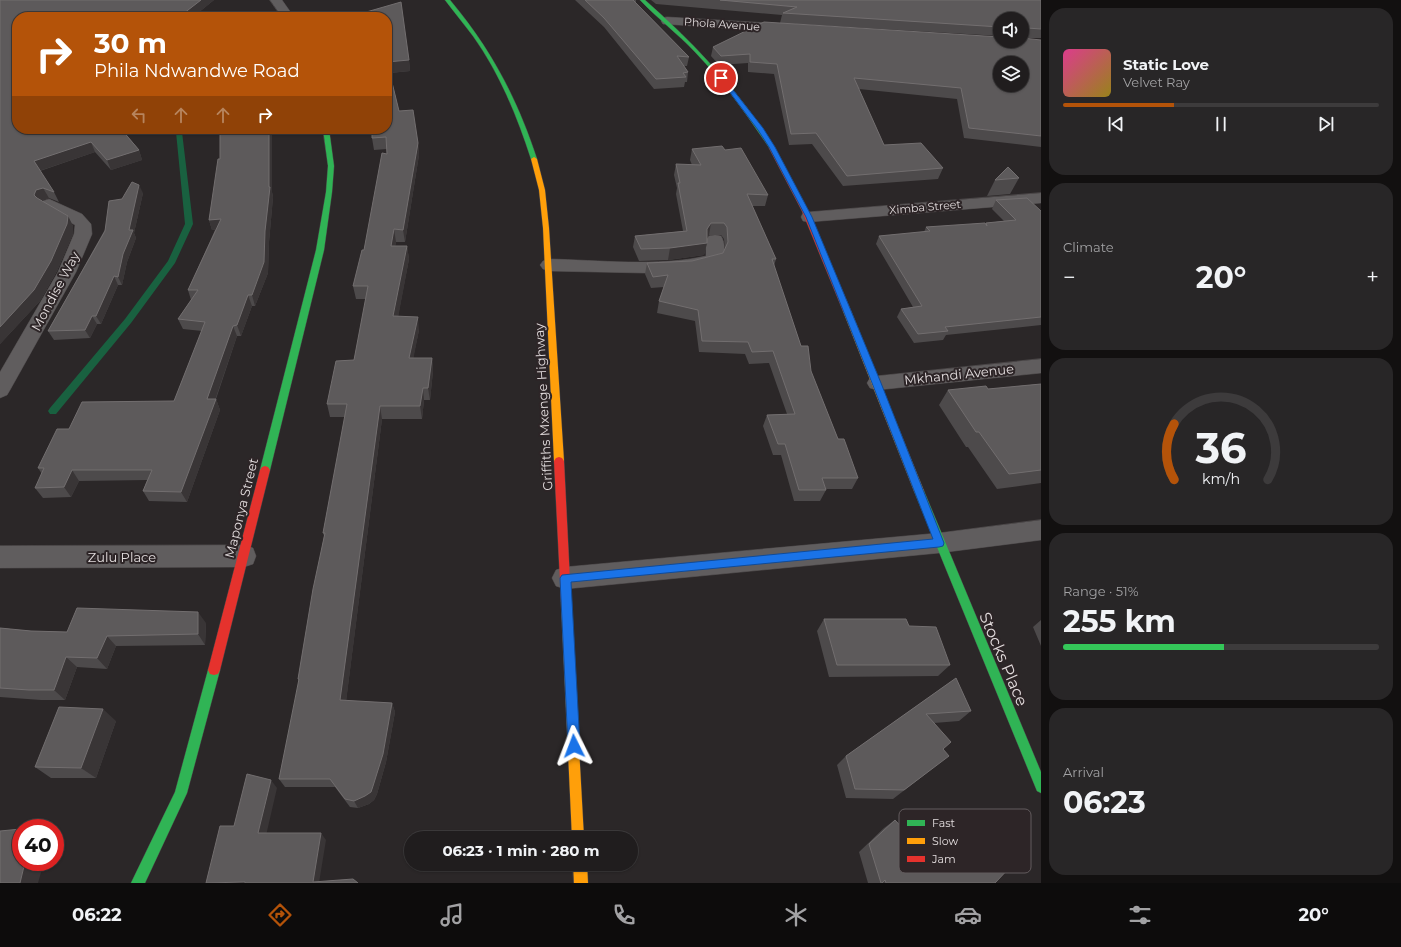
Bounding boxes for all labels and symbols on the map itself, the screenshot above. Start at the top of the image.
street label: Phola Avenue [684,14,761,34]
pin [704,61,738,95]
street label: Ximba Street [889,197,962,217]
street label: Mondise Way [27,248,83,333]
street label: Griffiths Mxenge Highway [531,322,555,491]
street label: Mkhandi Avenue [903,360,1015,388]
street label: Maponya Street [221,456,261,560]
street label: Zulu Place [88,549,156,565]
street label: Stocks Place [975,609,1032,709]
position arrow [553,725,595,767]
legend [899,809,1031,873]
text: Fast [932,816,956,830]
speed limit sign: 40 [12,819,64,871]
text: Slow [932,834,958,848]
text: Jam [931,852,956,866]

